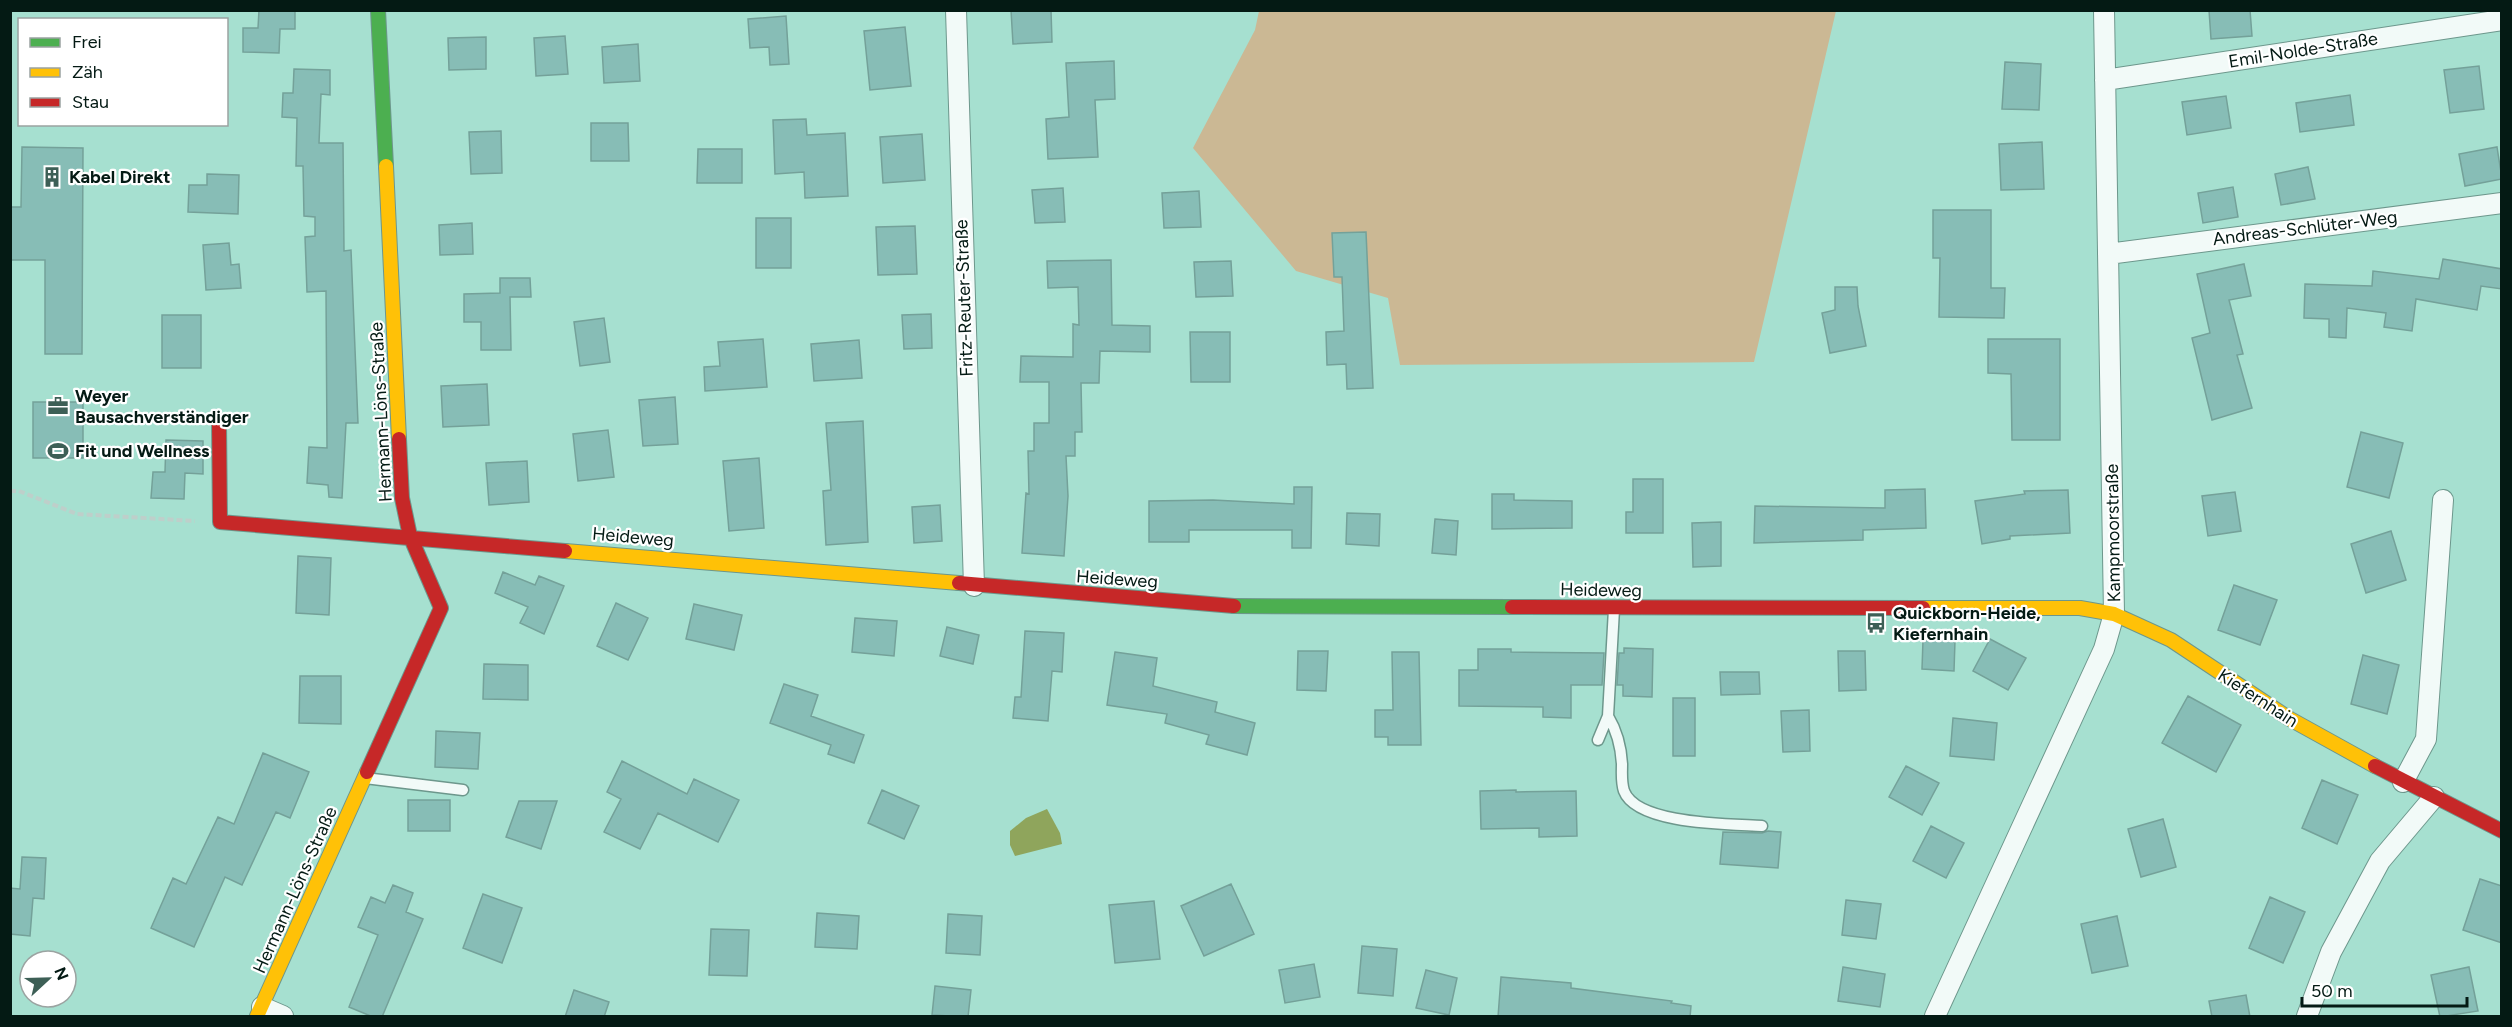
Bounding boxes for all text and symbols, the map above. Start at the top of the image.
legend [18,18,228,126]
street label: Emil-Nolde-Straße [2227,27,2379,73]
text: Frei [72,31,102,53]
text: Zäh [72,61,103,83]
text: Stau [72,91,109,113]
building icon: Kabel Direkt [40,165,64,189]
place label: Kabel Direkt [69,166,170,188]
street label: Andreas-Schlüter-Weg [2211,206,2399,250]
street label: Fritz-Reuter-Straße [950,219,978,377]
street label: Hermann-Löns-Straße [365,321,397,503]
place label: Weyer Bausachverständiger [75,385,249,428]
office icon: Weyer Bausachverständiger [46,394,70,418]
sports icon: Fit und Wellness [46,439,70,463]
place label: Fit und Wellness [75,440,210,462]
street label: Kampmoorstraße [2101,463,2125,603]
street label: Heideweg [591,522,675,552]
street label: Heideweg [1075,565,1159,593]
street label: Heideweg [1560,578,1642,602]
place label: Quickborn-Heide, Kiefernhain [1893,602,2041,645]
bus stop icon: Quickborn-Heide, Kiefernhain [1864,611,1888,635]
street label: Kiefernhain [2214,664,2302,732]
street label: Hermann-Löns-Straße [248,803,342,977]
north arrow [18,949,78,1009]
text: N [50,964,73,983]
scale bar [2302,970,2467,1008]
text: 50 m [2311,980,2353,1002]

